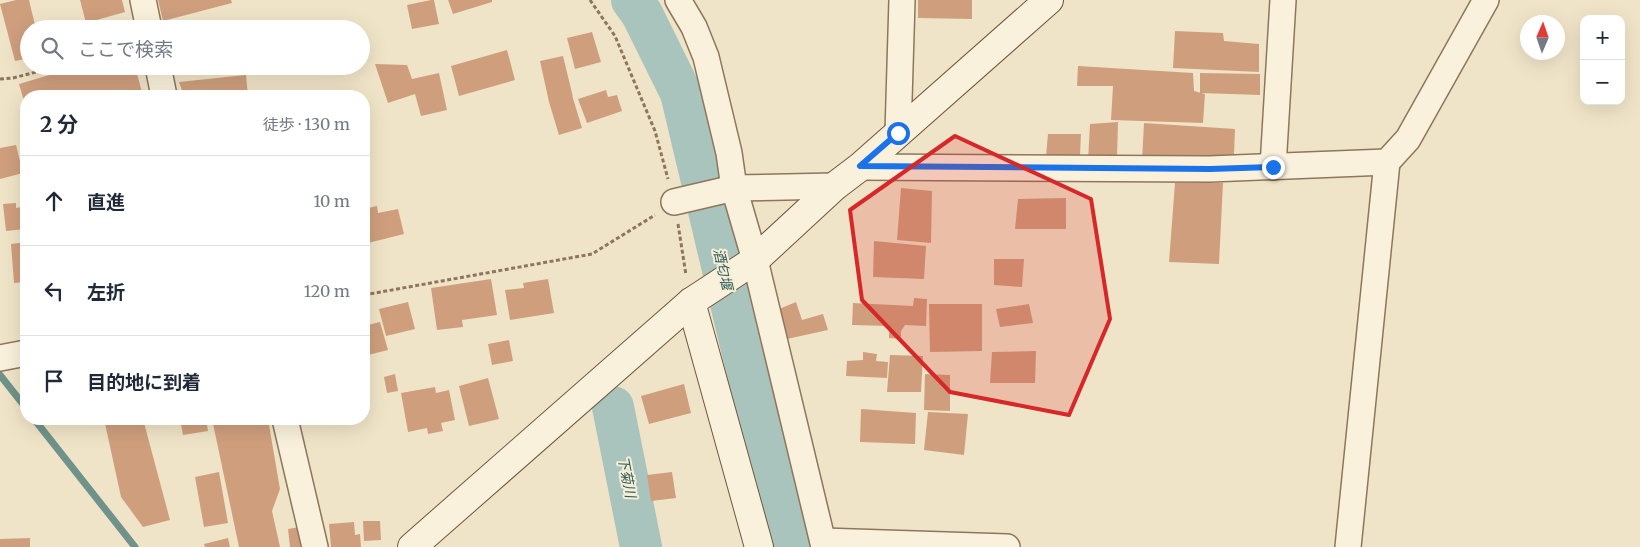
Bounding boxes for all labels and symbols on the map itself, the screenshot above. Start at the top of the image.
north arrow [1520,15,1565,60]
route start [887,122,910,145]
route end [1262,156,1285,179]
water label: 酒匂堰 [710,247,737,294]
water label: 下菊川 [614,455,640,501]

